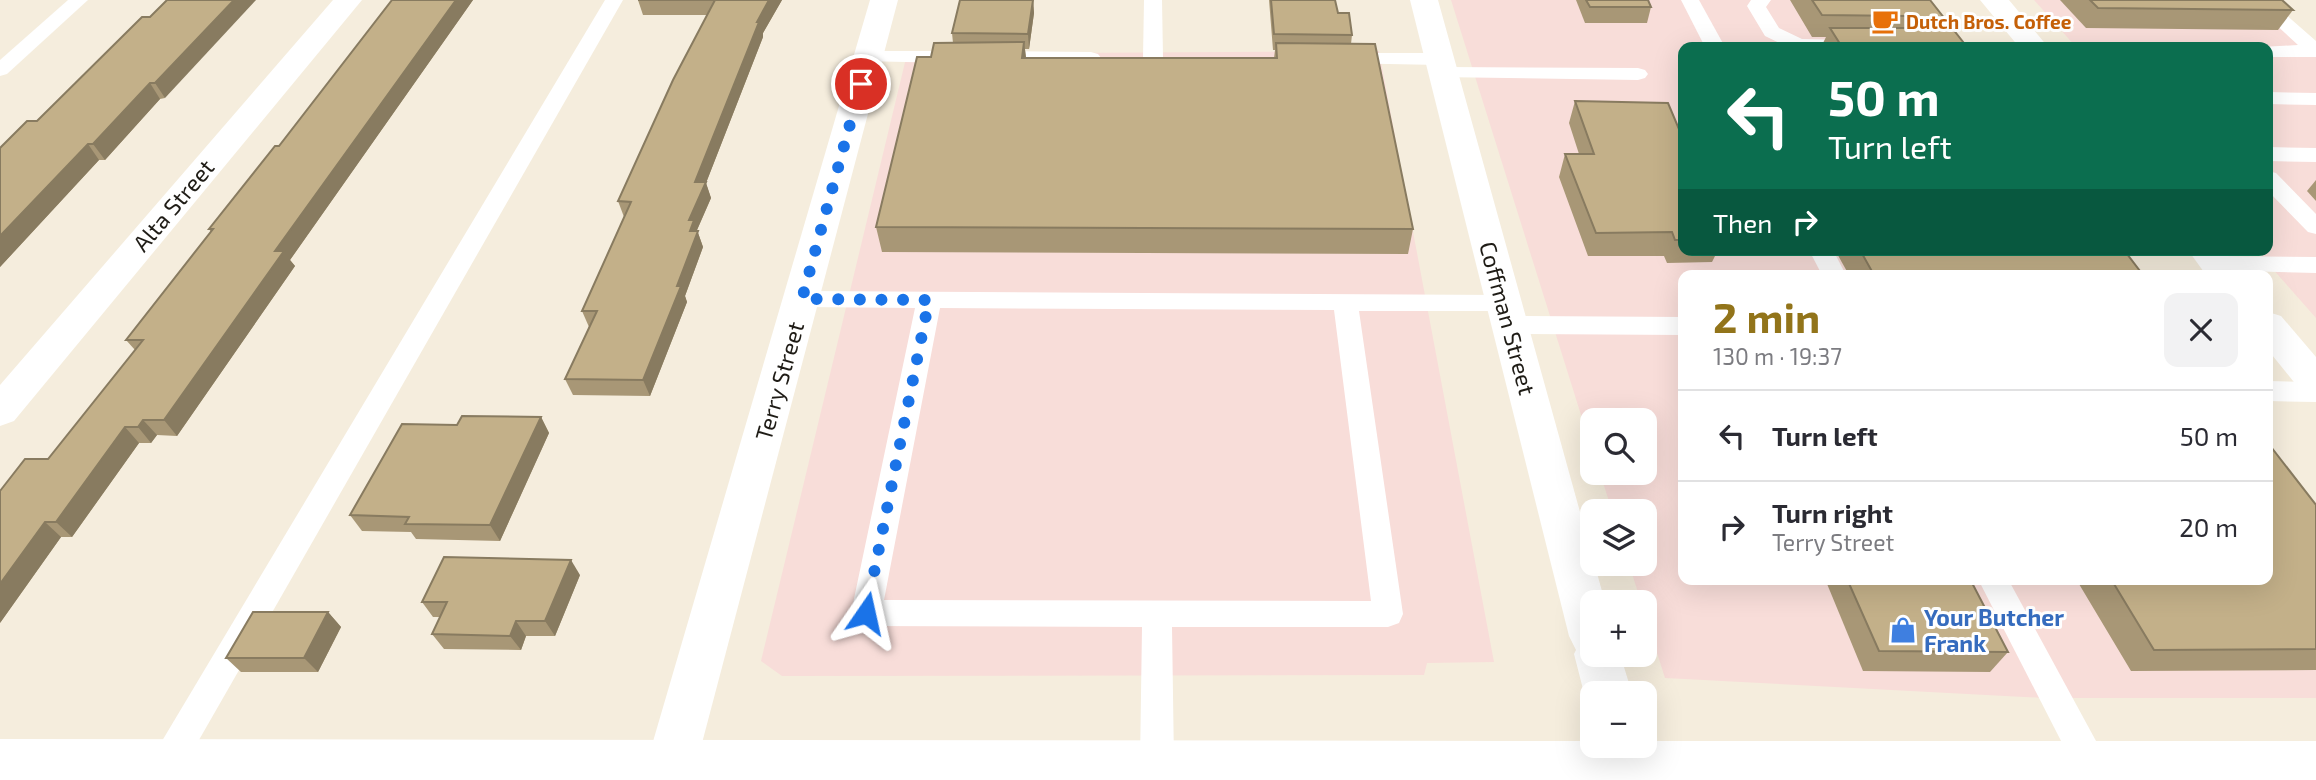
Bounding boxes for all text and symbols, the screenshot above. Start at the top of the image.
cafe icon: Dutch Bros. Coffee [1870,6,1900,36]
place label: Dutch Bros. Coffee [1906,10,2072,33]
pin [831,54,891,114]
icon: arrive [842,65,880,103]
text: 50 m [1828,67,1940,126]
icon: left [1713,70,1804,161]
text: Turn left [1828,127,1952,165]
street label: Alta Street [126,153,220,257]
icon: right [1786,203,1824,241]
text: Then [1713,207,1772,238]
street label: Coffman Street [1474,238,1542,398]
text: 2 min [1713,291,1820,341]
button: close [2164,293,2238,367]
street label: Terry Street [749,318,809,444]
text: 130 m · 19:37 [1713,342,1842,370]
map controls [1580,408,1657,758]
button: search [1580,408,1657,485]
icon: left [1713,417,1751,455]
text: Turn left [1772,420,1878,451]
text: 50 m [2180,420,2238,451]
text: Turn right [1772,497,1893,528]
button: layers [1580,499,1657,576]
icon: right [1713,508,1751,546]
text: 20 m [2179,511,2238,542]
text: Terry Street [1772,528,1894,556]
position arrow [829,576,903,650]
button: + [1580,590,1657,667]
place label: Your Butcher Frank [1924,603,2064,657]
shop icon: Your Butcher Frank [1888,615,1918,645]
button: − [1580,681,1657,758]

